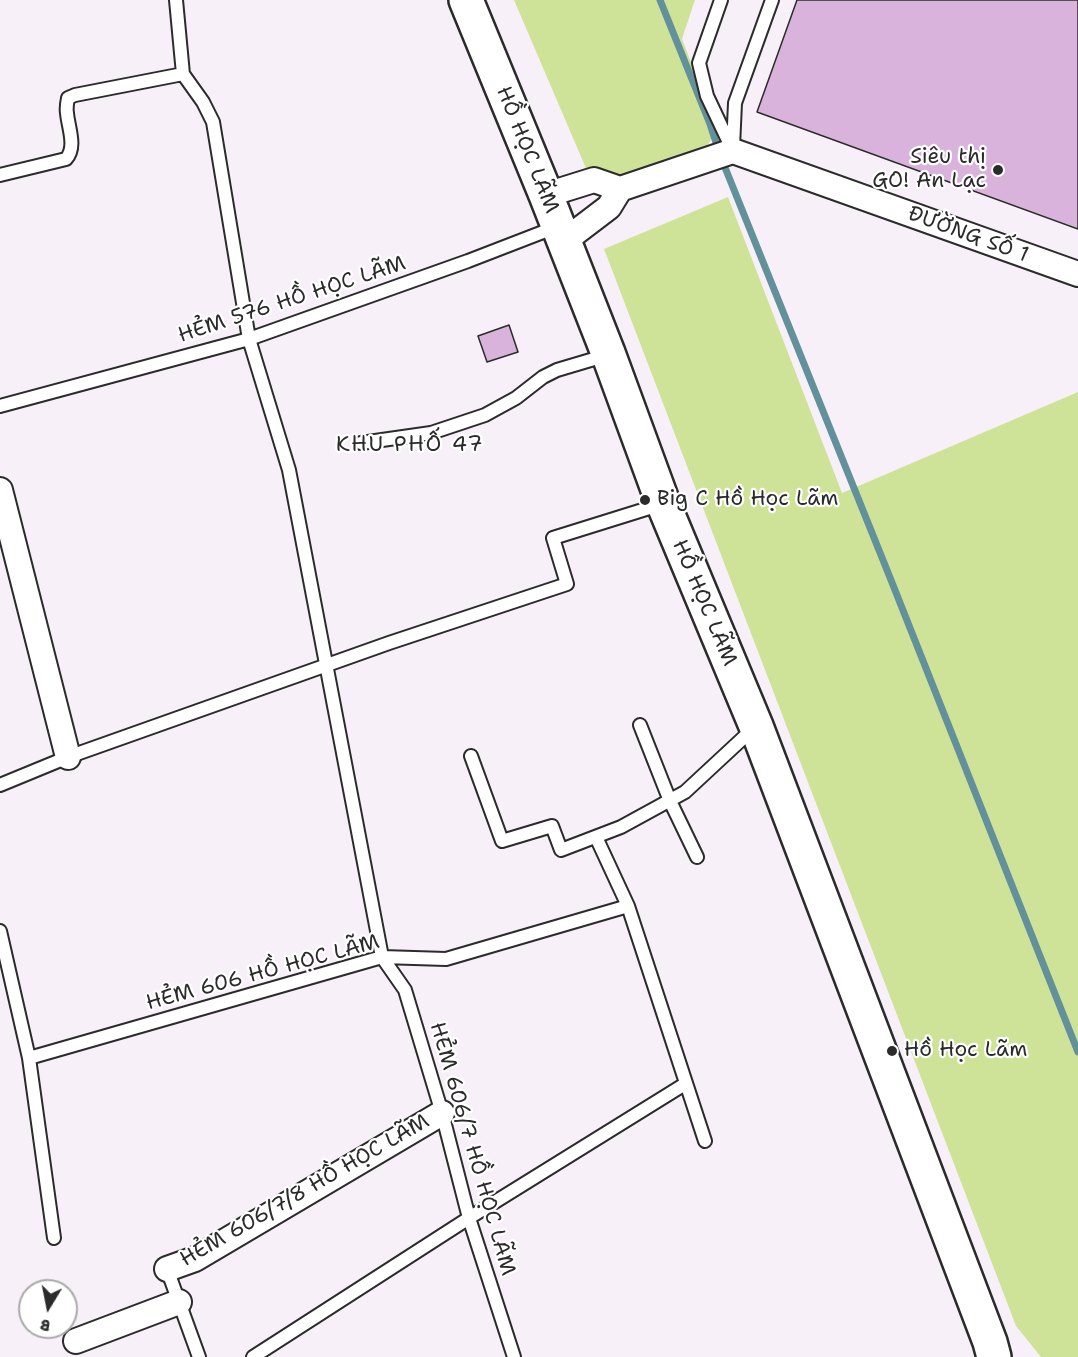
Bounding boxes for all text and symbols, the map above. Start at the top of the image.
street label: HỒ HỌC LÃM [490,83,564,217]
place label: Siêu thị GO! An Lạc [872,145,986,195]
marker: Siêu thị GO! An Lạc [991,163,1005,177]
street label: ĐƯỜNG SỐ 1 [904,202,1032,268]
street label: HẺM 576 HỒ HỌC LÃM [175,251,409,349]
district label: KHU PHỐ 47 [336,432,484,458]
place label: Big C Hồ Học Lãm [657,487,838,513]
marker: Big C Hồ Học Lãm [638,493,652,507]
street label: HỒ HỌC LÃM [666,536,742,670]
street label: HẺM 606 HỒ HỌC LÃM [144,930,382,1016]
street label: HẺM 606/7 HỒ HỌC LÃM [424,1020,520,1278]
place label: Hồ Học Lãm [904,1038,1027,1064]
marker: Hồ Học Lãm [885,1044,899,1058]
street label: HẺM 606/7/8 HỒ HỌC LÃM [176,1109,434,1273]
north arrow [18,1279,78,1339]
text: B [38,1314,52,1336]

